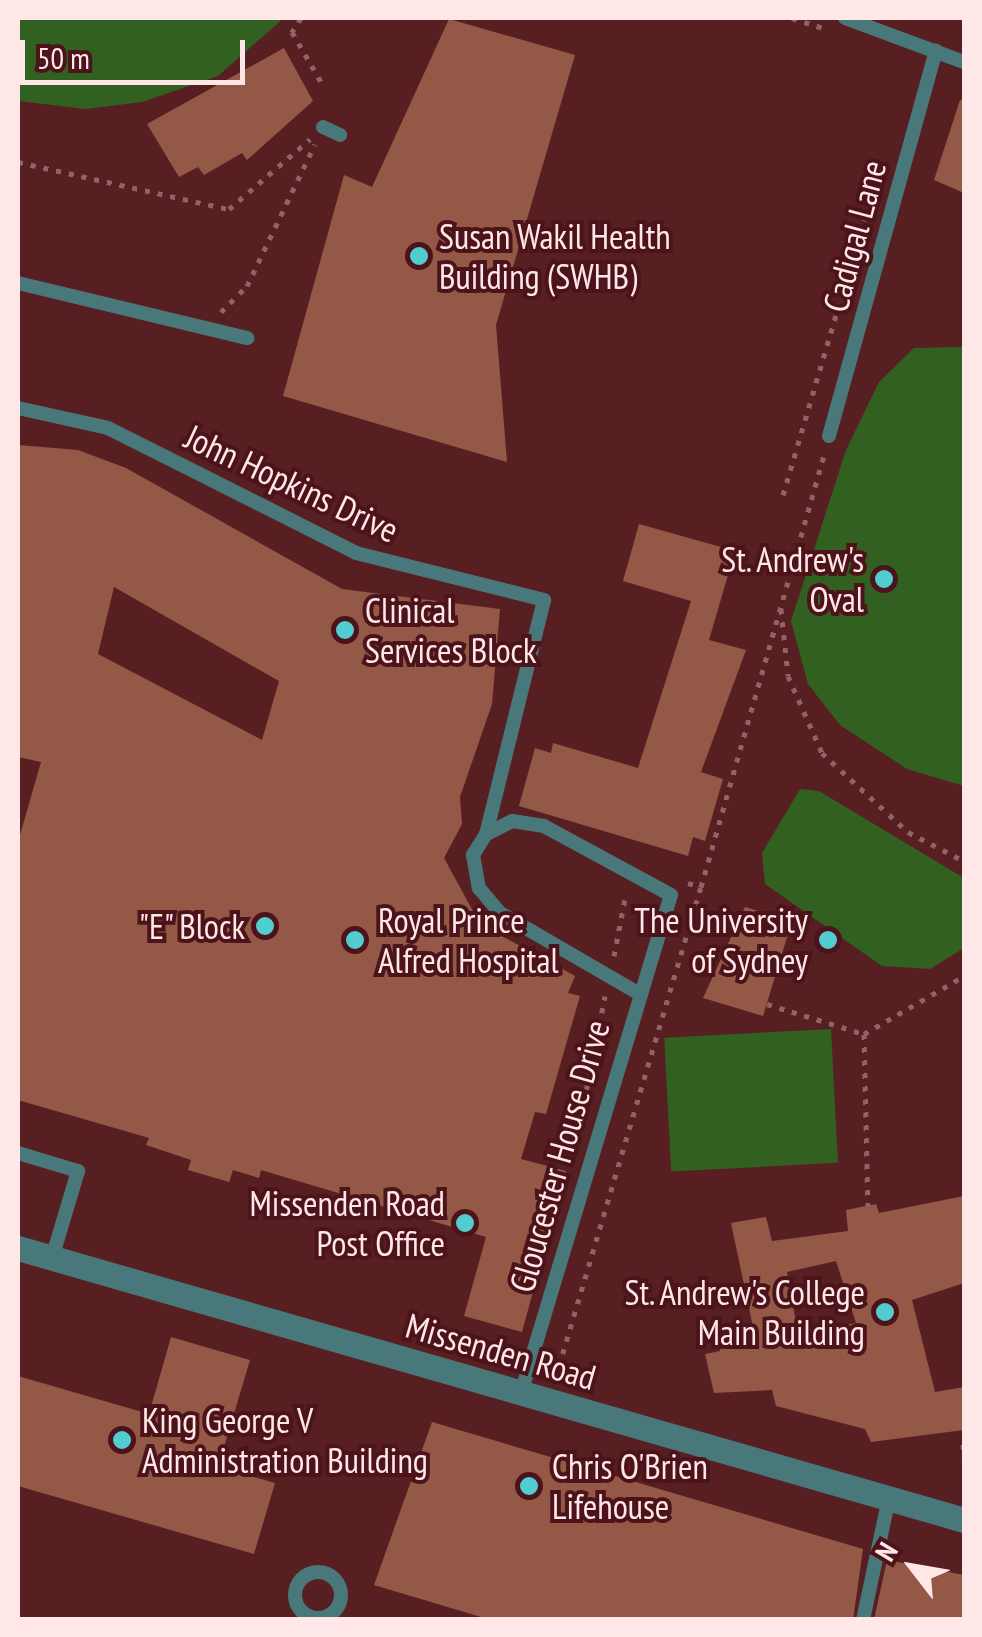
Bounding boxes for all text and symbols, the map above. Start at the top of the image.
scale bar [25,20,250,82]
text: 50 m [37,38,90,77]
street label: Cadigal Lane [814,156,894,316]
place label: Susan Wakil Health Building (SWHB) [439,215,671,297]
marker: Susan Wakil Health Building (SWHB) [408,245,430,267]
street label: John Hopkins Drive [179,415,405,551]
place label: St. Andrew's Oval [718,538,864,620]
marker: St. Andrew's Oval [873,568,895,590]
place label: Clinical Services Block [365,589,537,671]
marker: Clinical Services Block [334,619,356,641]
place label: Royal Prince Alfred Hospital [378,899,559,981]
place label: The University of Sydney [634,899,808,981]
place label: "E" Block [137,905,245,947]
marker: "E" Block [254,915,276,937]
marker: Royal Prince Alfred Hospital [342,927,368,953]
marker: The University of Sydney [817,929,839,951]
street label: Gloucester House Drive [500,1015,618,1297]
place label: Missenden Road Post Office [250,1182,445,1264]
marker: Missenden Road Post Office [454,1212,476,1234]
place label: St. Andrew's College Main Building [621,1271,865,1353]
marker: St. Andrew's College Main Building [874,1301,896,1323]
street label: Missenden Road [401,1304,601,1398]
place label: King George V Administration Building [142,1399,428,1481]
marker: King George V Administration Building [111,1429,133,1451]
place label: Chris O'Brien Lifehouse [552,1445,708,1527]
marker: Chris O'Brien Lifehouse [516,1473,542,1499]
north arrow [862,1517,962,1617]
text: N [866,1535,906,1567]

